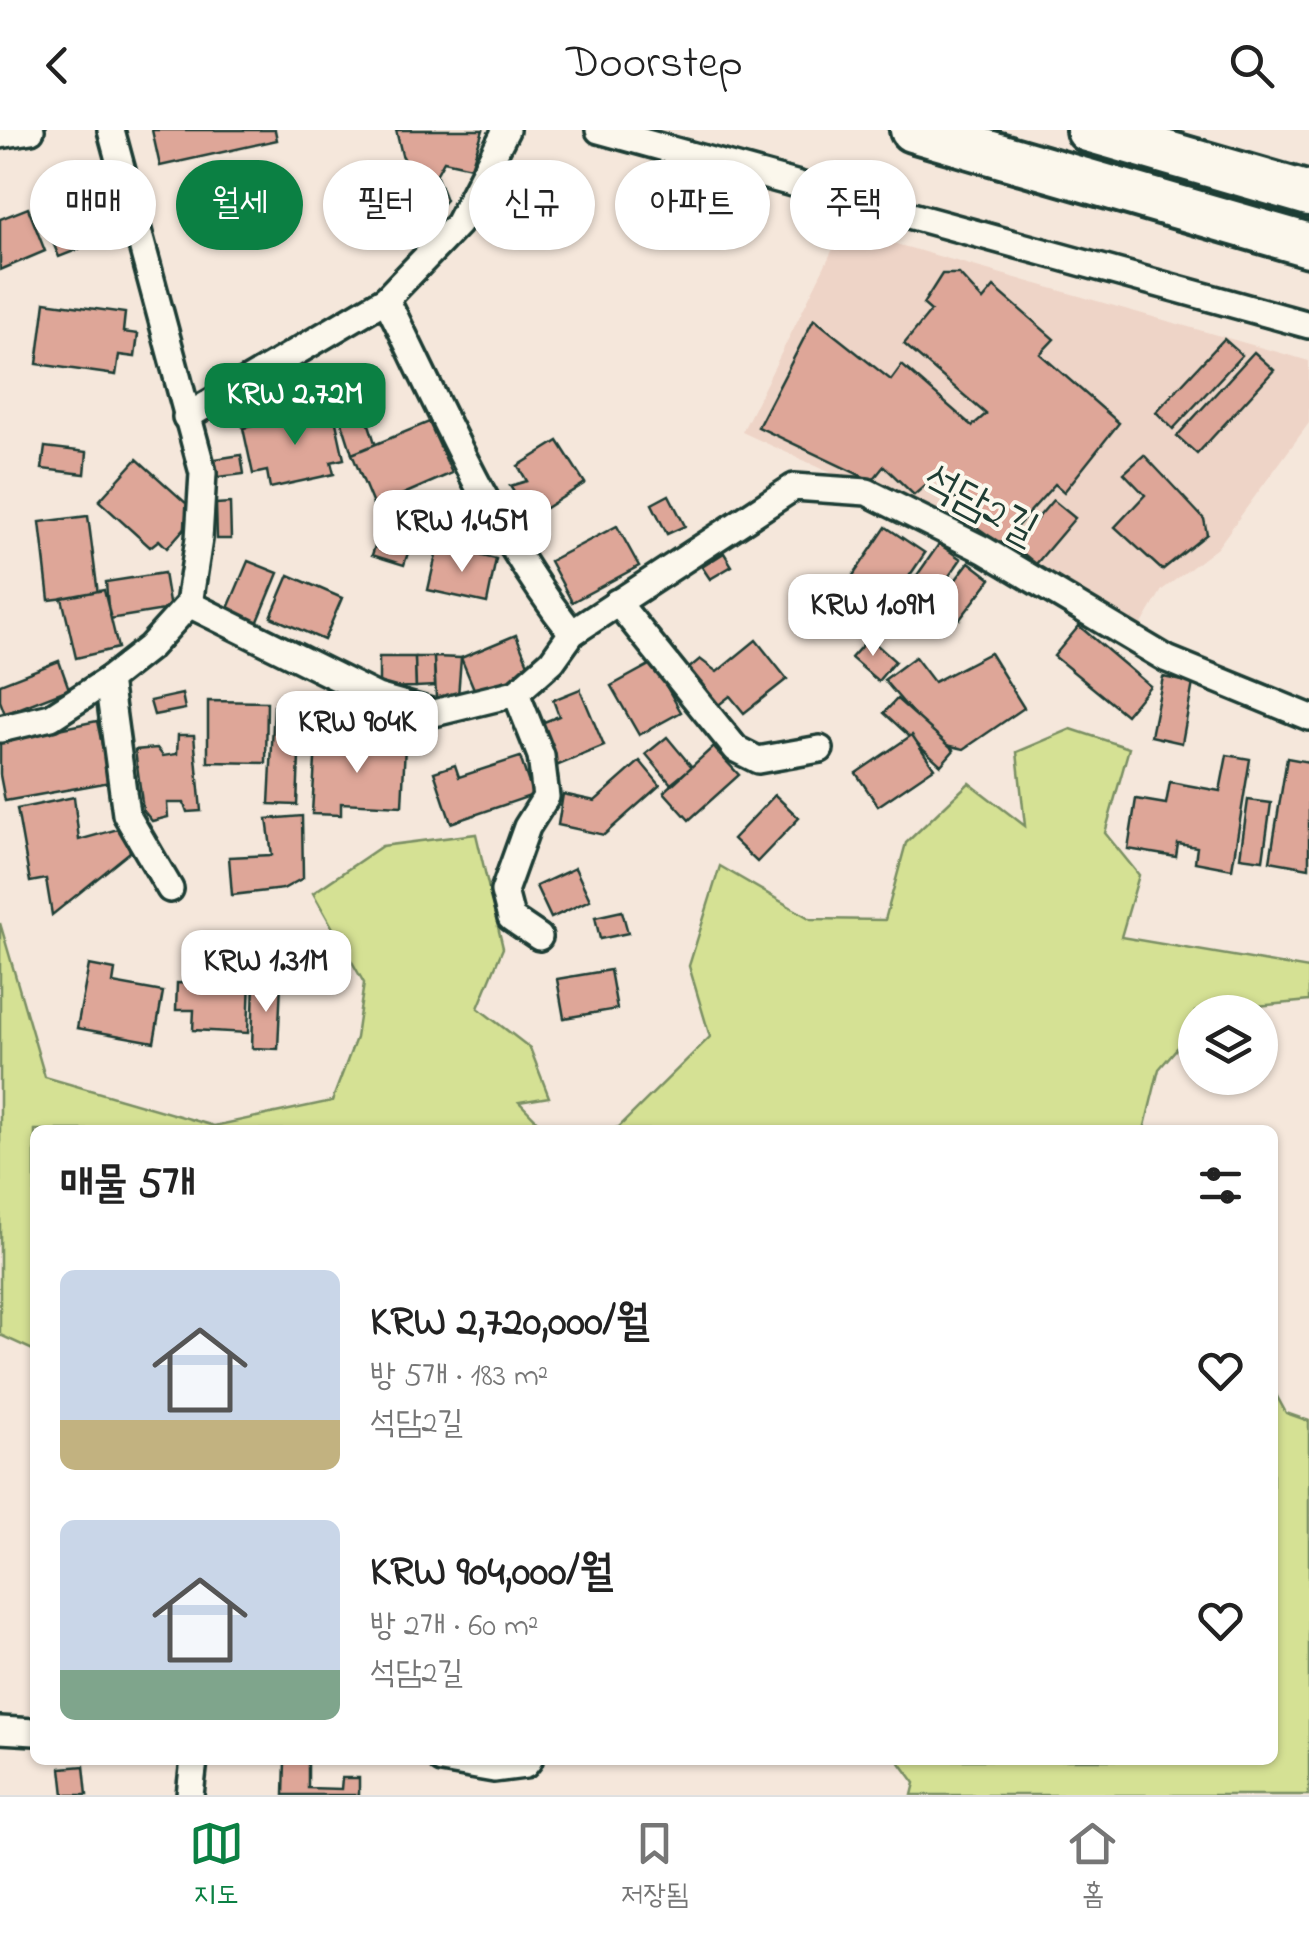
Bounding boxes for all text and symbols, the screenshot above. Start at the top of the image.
text: Doorstep [566,32,743,98]
icon: back [30,38,85,93]
icon: search [1224,38,1279,93]
chip: 매매 [30,160,156,250]
chip: 월세 [176,160,303,250]
chip: 필터 [323,160,449,250]
chip: 신규 [469,160,595,250]
chip: 아파트 [615,160,770,250]
chip: 주택 [790,160,916,250]
pin: KRW 2.72M [181,363,409,448]
text: KRW 2.72M [227,372,363,419]
street label: 석담2길 [912,450,1048,562]
pin: KRW 1.45M [348,490,576,575]
text: KRW 1.45M [395,499,529,546]
pin: KRW 1.09M [759,574,987,659]
text: KRW 1.09M [810,583,936,630]
pin: KRW 904K [254,691,460,776]
text: KRW 904K [298,700,416,747]
pin: KRW 1.31M [152,930,380,1015]
text: KRW 1.31M [203,939,329,986]
map controls [1178,995,1278,1095]
button: layers [1178,995,1278,1095]
text: 매물 5개 [60,1155,196,1216]
icon: filters [1193,1158,1248,1213]
text: KRW 2,720,000/월 [370,1293,650,1354]
icon: home [140,1310,260,1430]
icon: heart [1193,1343,1248,1398]
text: 방 5개 · 183 m² [370,1354,548,1401]
text: 석담2길 [370,1401,463,1448]
text: KRW 904,000/월 [370,1543,613,1604]
icon: home [140,1560,260,1680]
icon: heart [1193,1593,1248,1648]
text: 방 2개 · 60 m² [370,1604,538,1651]
text: 석담2길 [370,1651,463,1698]
tab: 지도 [189,1816,244,1917]
tab: 저장됨 [621,1816,688,1917]
tab: 홈 [1065,1816,1120,1917]

